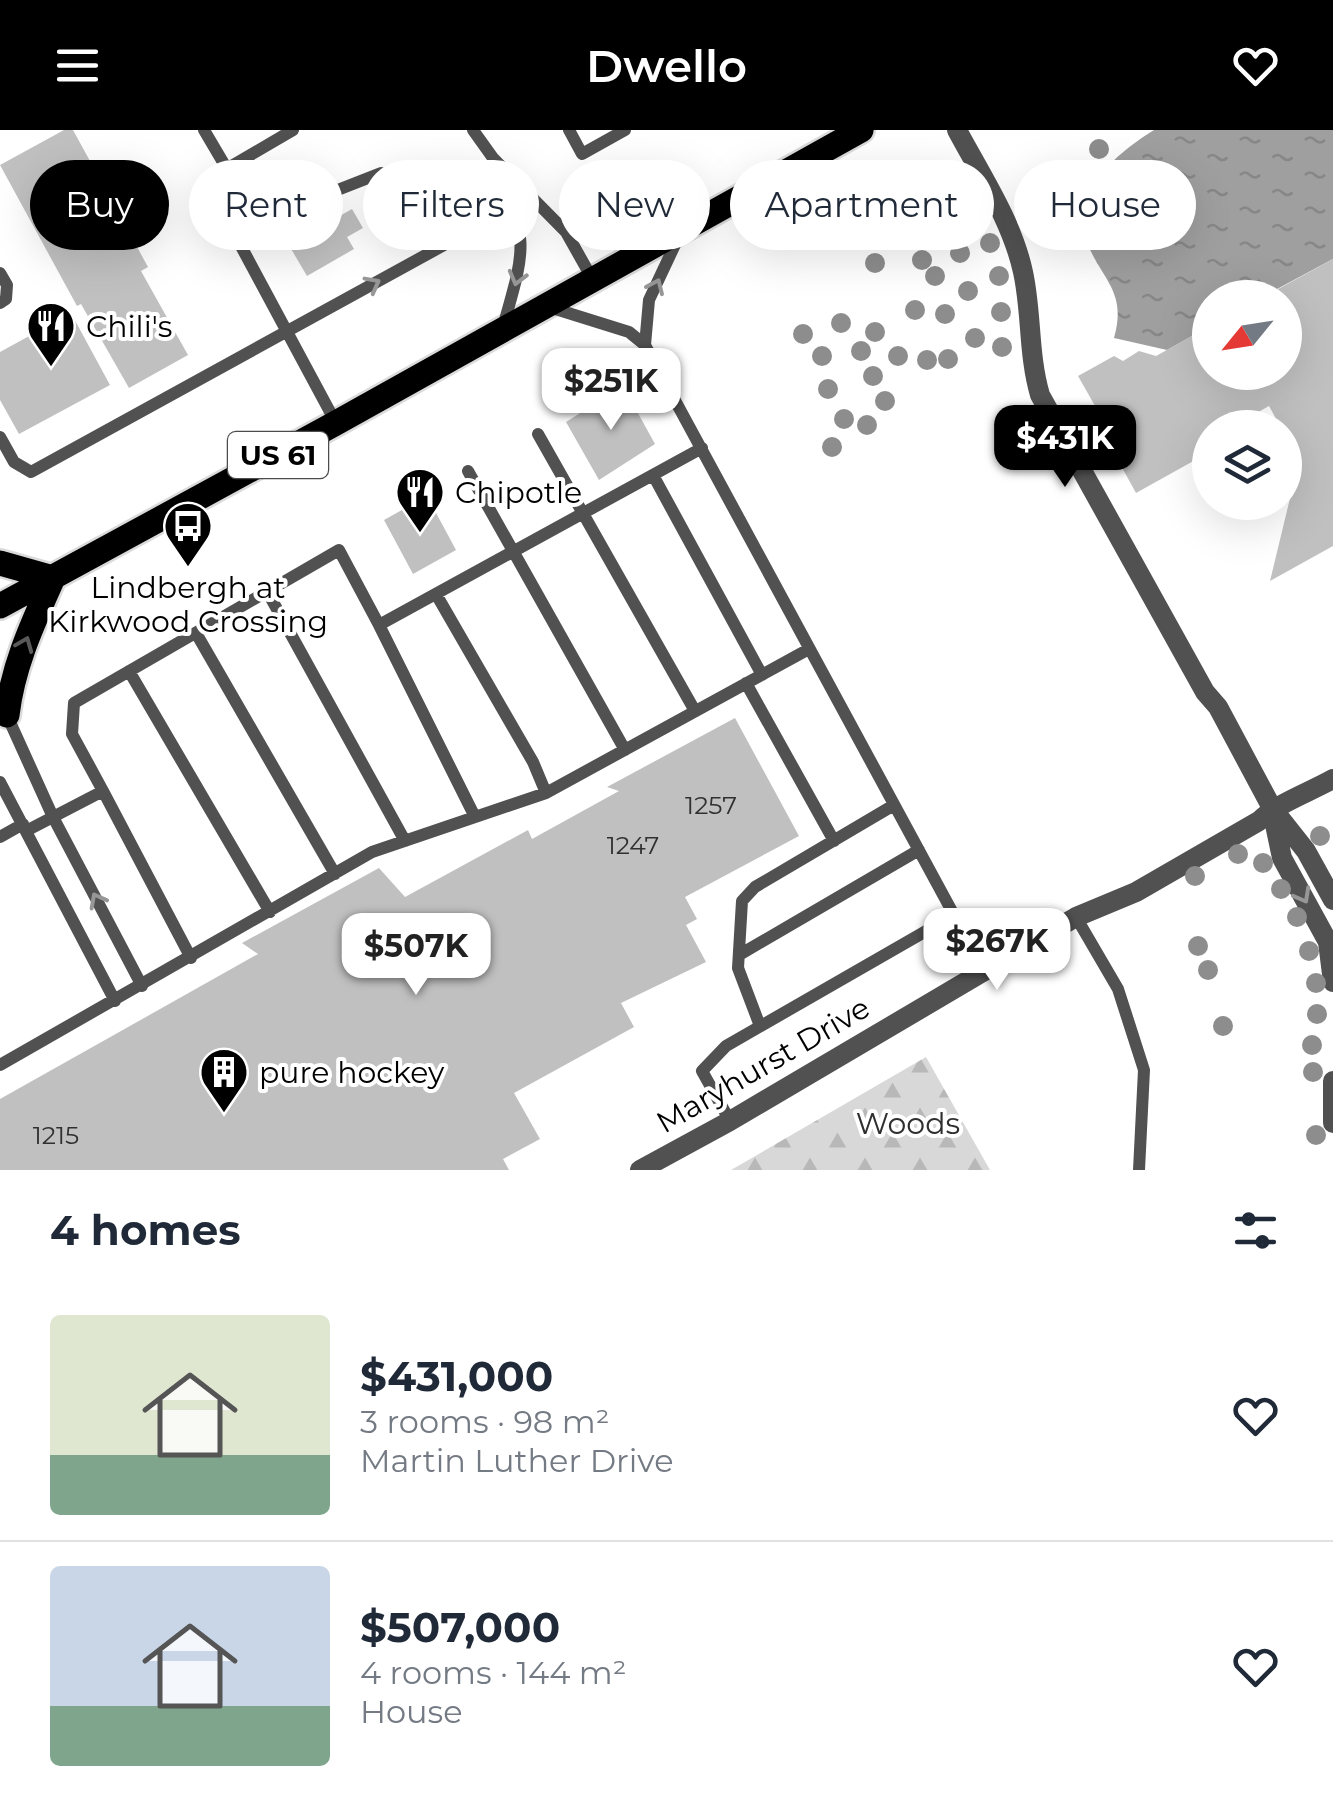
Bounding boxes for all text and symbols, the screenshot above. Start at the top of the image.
icon: menu [50,38,105,93]
text: Dwello [586,38,747,93]
icon: heart [1228,38,1283,93]
chip: Buy [30,160,169,250]
chip: Rent [189,160,343,250]
chip: Filters [363,160,539,250]
chip: New [559,160,710,250]
chip: Apartment [730,160,994,250]
chip: House [1014,160,1196,250]
one-way arrow [508,269,529,286]
one-way arrow [362,277,380,296]
one-way arrow [644,278,664,296]
north arrow [1192,280,1302,390]
map controls [1192,280,1302,520]
restaurant icon: Chili's [25,300,77,368]
place label: Chili's [86,308,172,345]
pin: $251K [541,348,681,433]
text: $251K [564,361,658,400]
pin: $431K [995,405,1135,490]
button: layers [1192,410,1302,520]
text: $431K [1016,418,1114,457]
road number: US 61 [228,432,328,478]
restaurant icon: Chipotle [394,466,446,534]
place label: Chipotle [455,474,582,511]
bus stop icon: Lindbergh at Kirkwood Crossing [162,500,214,568]
place label: Lindbergh at Kirkwood Crossing [48,569,328,640]
one-way arrow [13,637,33,654]
house number: 1257 [685,790,737,820]
house number: 1247 [607,830,659,860]
one-way arrow [1290,885,1310,903]
one-way arrow [90,892,109,910]
pin: $267K [927,908,1067,993]
pin: $507K [346,913,486,998]
text: $267K [945,921,1049,960]
text: $507K [364,926,468,965]
street label: Maryhurst Drive [650,989,876,1141]
building icon: pure hockey [198,1046,250,1114]
place label: pure hockey [259,1054,445,1091]
park label: Woods [856,1105,960,1142]
house number: 1215 [33,1120,79,1150]
icon: filters [1228,1203,1283,1258]
text: 4 homes [50,1204,241,1256]
text: $431,000 [360,1350,553,1402]
icon: home [130,1355,250,1475]
icon: heart [1228,1388,1283,1443]
text: 3 rooms · 98 m² [360,1402,609,1441]
text: Martin Luther Drive [360,1441,673,1480]
text: $507,000 [360,1601,560,1653]
icon: home [130,1606,250,1726]
icon: heart [1228,1639,1283,1694]
text: 4 rooms · 144 m² [360,1653,626,1692]
text: House [360,1692,463,1731]

